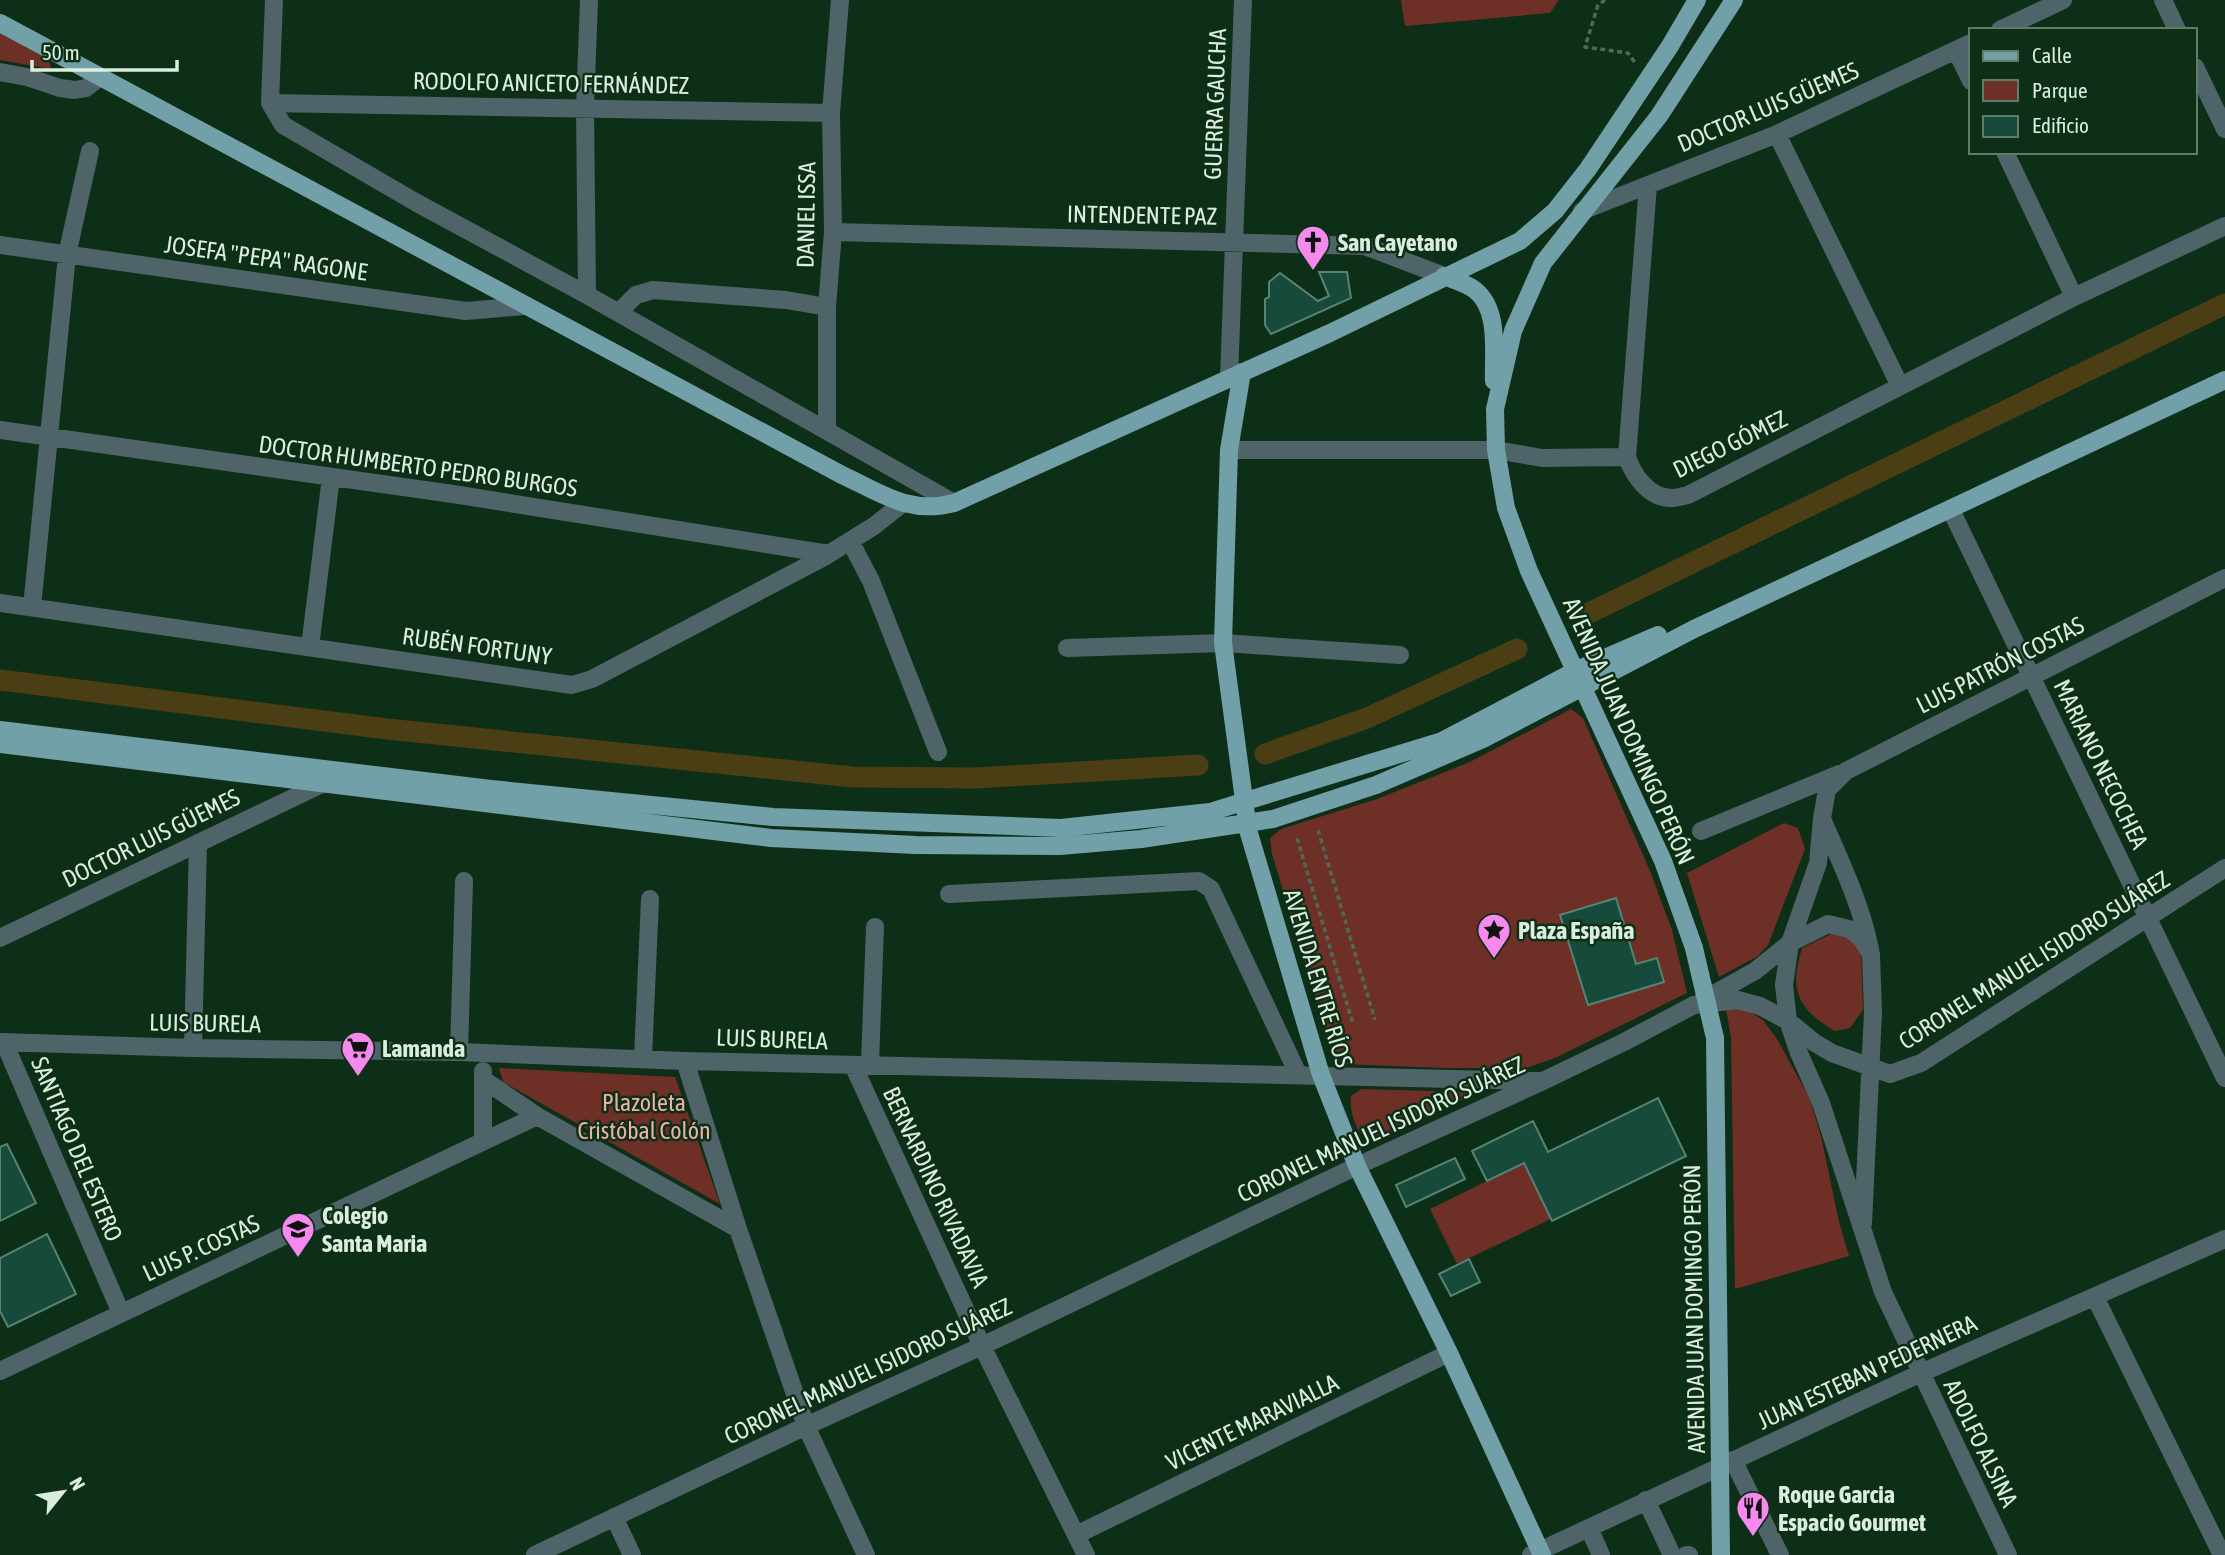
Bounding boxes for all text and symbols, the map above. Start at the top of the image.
scale bar [32,28,177,72]
street label: GUERRA GAUCHA [1199,28,1231,180]
legend [1969,28,2197,154]
text: 50 m [42,40,80,64]
text: Calle [2032,43,2072,67]
street label: DOCTOR LUIS GÜEMES [1673,57,1863,157]
street label: RODOLFO ANICETO FERNÁNDEZ [413,67,690,99]
text: Parque [2032,78,2087,102]
text: Edificio [2032,113,2089,137]
street label: DANIEL ISSA [792,161,820,268]
street label: INTENDENTE PAZ [1067,200,1218,230]
church icon: San Cayetano [1294,223,1332,272]
place label: San Cayetano [1338,229,1458,256]
street label: JOSEFA "PEPA" RAGONE [163,230,369,286]
street label: DIEGO GÓMEZ [1669,405,1792,483]
street label: DOCTOR HUMBERTO PEDRO BURGOS [257,430,579,502]
street label: AVENIDA JUAN DOMINGO PERÓN [1558,594,1700,868]
street label: LUIS PATRÓN COSTAS [1912,611,2088,719]
street label: RUBÉN FORTUNY [401,622,554,670]
street label: MARIANO NECOCHEA [2048,675,2154,853]
street label: DOCTOR LUIS GÜEMES [58,783,244,893]
street label: CORONEL MANUEL ISIDORO SUÁREZ [1894,865,2174,1055]
street label: AVENIDA ENTRE RÍOS [1278,886,1358,1070]
place icon: Plaza España [1475,911,1513,960]
place label: Plaza España [1518,917,1634,944]
street label: LUIS BURELA [149,1009,261,1037]
street label: LUIS BURELA [716,1024,829,1054]
supermarket icon: Lamanda [339,1029,377,1078]
place label: Lamanda [382,1035,465,1062]
street label: CORONEL MANUEL ISIDORO SUÁREZ [1233,1050,1529,1208]
street label: SANTIAGO DEL ESTERO [26,1053,128,1245]
street label: BERNARDINO RIVADAVIA [878,1082,994,1292]
park label: Plazoleta Cristóbal Colón [577,1089,711,1144]
street label: AVENIDA JUAN DOMINGO PERÓN [1678,1164,1710,1454]
place label: Colegio Santa Maria [322,1202,427,1257]
street label: LUIS P. COSTAS [138,1209,264,1287]
school or university icon: Colegio Santa Maria [279,1210,317,1259]
street label: CORONEL MANUEL ISIDORO SUÁREZ [720,1292,1016,1450]
street label: JUAN ESTEBAN PEDERNERA [1753,1309,1981,1435]
street label: VICENTE MARAVIALLA [1161,1369,1343,1475]
street label: ADOLFO ALSINA [1938,1375,2024,1511]
north arrow [28,1457,98,1527]
text: N [65,1473,90,1494]
place label: Roque Garcia Espacio Gourmet [1778,1481,1926,1536]
restaurant icon: Roque Garcia Espacio Gourmet [1734,1489,1772,1538]

